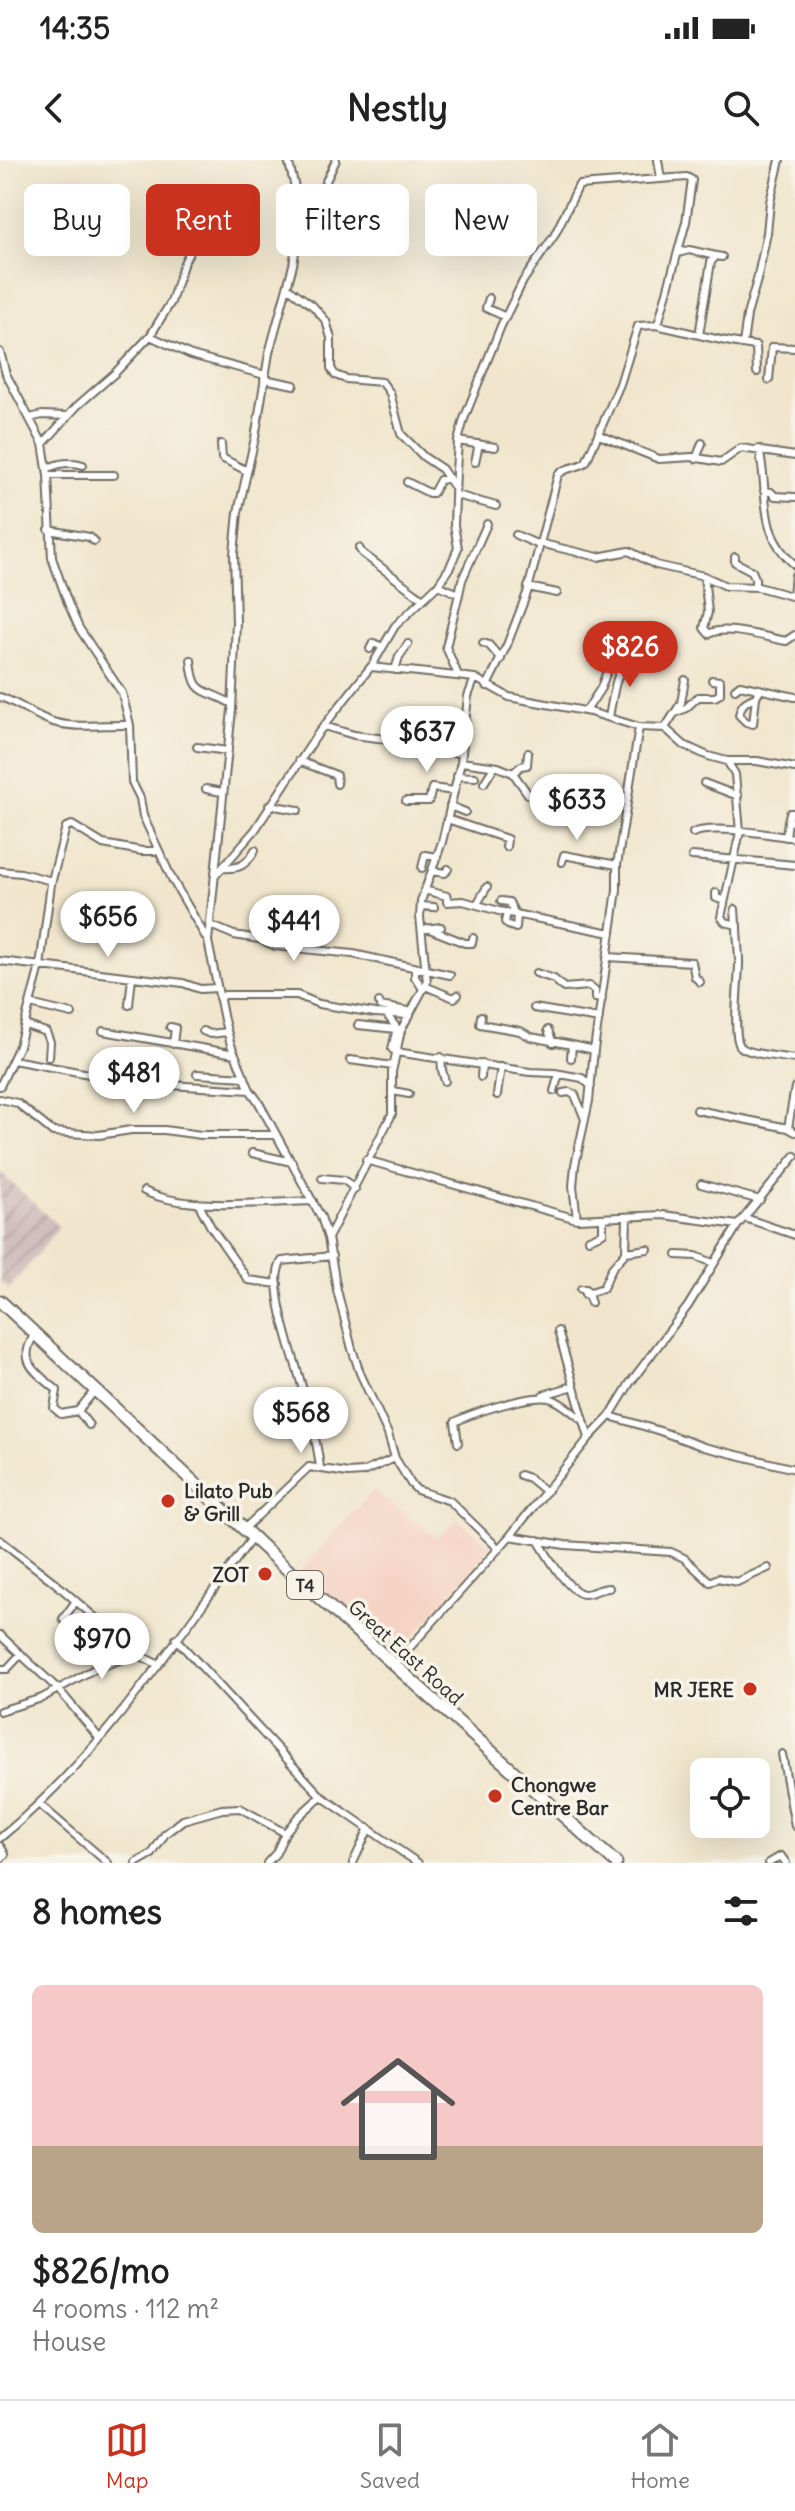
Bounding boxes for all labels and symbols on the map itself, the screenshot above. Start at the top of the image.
pin: $826 [583,621,677,689]
pin: $637 [380,706,474,774]
pin: $633 [530,774,624,842]
pin: $656 [61,891,155,959]
pin: $441 [247,895,341,963]
pin: $481 [87,1047,181,1115]
pin: $568 [254,1387,348,1455]
place label: Lilato Pub & Grill [184,1478,273,1526]
marker: Lilato Pub & Grill [159,1492,177,1510]
place label: ZOT [213,1562,250,1587]
marker: ZOT [256,1565,274,1583]
road number: T4 [287,1571,323,1599]
street label: Great East Road [343,1594,469,1710]
pin: $970 [55,1613,149,1681]
place label: MR JERE [654,1677,734,1702]
marker: MR JERE [741,1680,759,1698]
place label: Chongwe Centre Bar [511,1772,609,1820]
marker: Chongwe Centre Bar [486,1787,504,1805]

